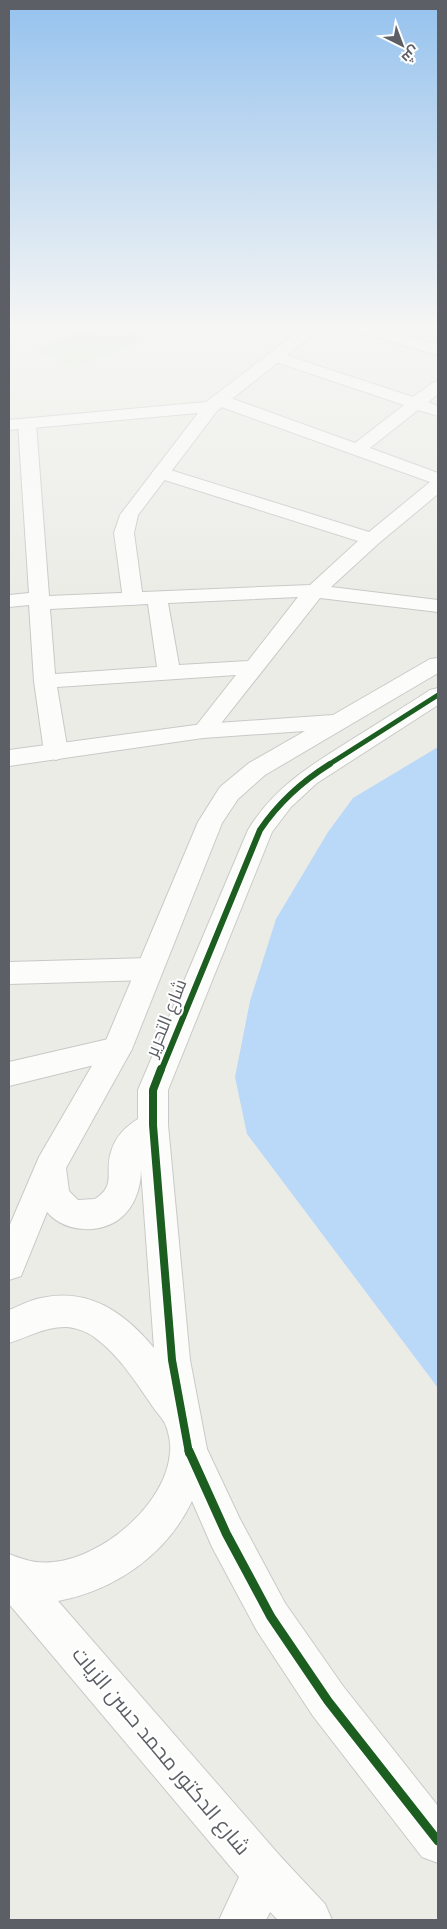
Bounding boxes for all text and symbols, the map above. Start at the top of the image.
north arrow [377,20,427,70]
text: ش [398,42,423,67]
street label: شارع التحرير [140,976,193,1061]
street label: شارع الدكتور محمد حسن الزيات [66,1642,255,1861]

